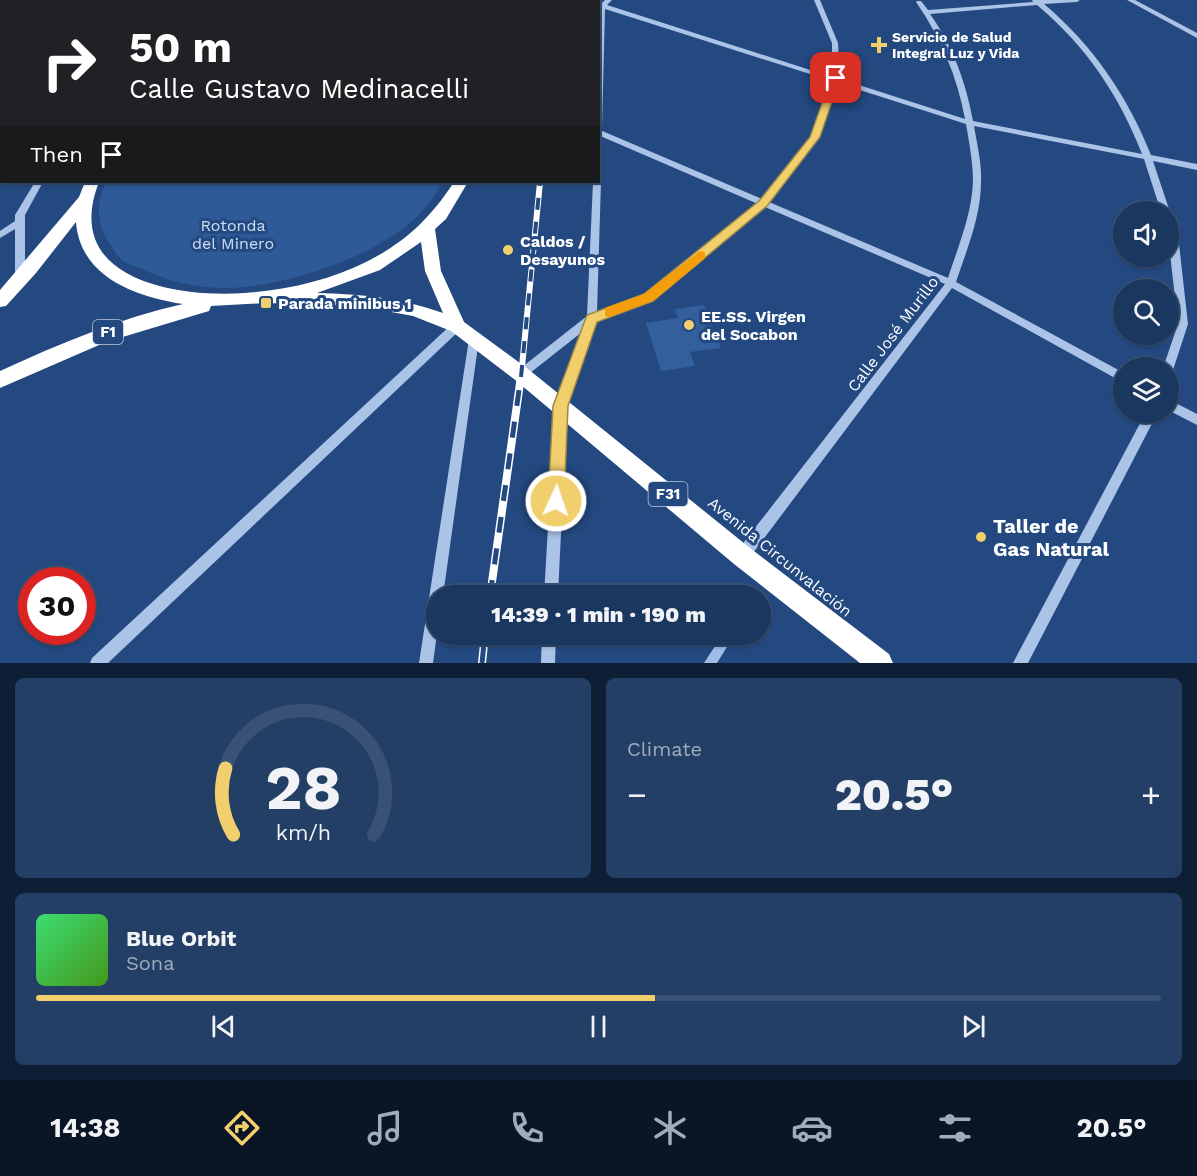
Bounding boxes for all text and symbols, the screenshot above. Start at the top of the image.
text: 50 m [129,23,232,72]
icon: right [30,24,108,102]
place label: Servicio de Salud Integral Luz y Vida [892,29,1020,61]
marker: Servicio de Salud Integral Luz y Vida [870,36,888,54]
pin [810,52,861,103]
icon: arrive [819,61,852,94]
text: Calle Gustavo Medinacelli [129,73,469,105]
icon: arrive [95,138,128,171]
text: Then [30,142,83,167]
map controls [1113,201,1179,423]
button: sound [1113,201,1179,267]
park label: Rotonda del Minero [192,216,274,253]
place label: Caldos / Desayunos [520,232,605,269]
marker: Caldos / Desayunos [501,243,515,257]
street label: Calle José Murillo [843,273,943,395]
button: search [1113,279,1179,345]
place label: Parada minibus 1 [278,294,412,313]
marker: Parada minibus 1 [259,296,273,310]
place label: EE.SS. Virgen del Socabon [701,307,806,344]
marker: EE.SS. Virgen del Socabon [682,318,696,332]
road number: F1 [93,320,123,344]
button: layers [1113,357,1179,423]
position arrow [524,469,588,533]
road number: F31 [648,482,688,506]
street label: Avenida Circunvalación [704,493,856,621]
place label: Taller de Gas Natural [993,514,1110,561]
marker: Taller de Gas Natural [974,530,988,544]
speed limit sign: 30 [18,567,96,645]
text: 14:39 · 1 min · 190 m [491,602,706,627]
text: Climate [627,737,702,761]
text: 28 [265,751,341,824]
text: 20.5° [835,768,953,821]
text: − [627,775,647,814]
text: + [1141,775,1161,814]
text: km/h [275,820,331,845]
text: Blue Orbit [126,926,236,951]
text: Sona [126,951,175,975]
icon: previous [207,1010,240,1043]
icon: pause [582,1010,615,1043]
icon: next [957,1010,990,1043]
icon: directions [221,1107,263,1149]
icon: music [364,1107,406,1149]
icon: phone [506,1107,548,1149]
icon: climate [649,1107,691,1149]
icon: car [791,1107,833,1149]
icon: filters [934,1107,976,1149]
text: 14:38 [50,1112,120,1144]
text: 20.5° [1077,1112,1147,1144]

